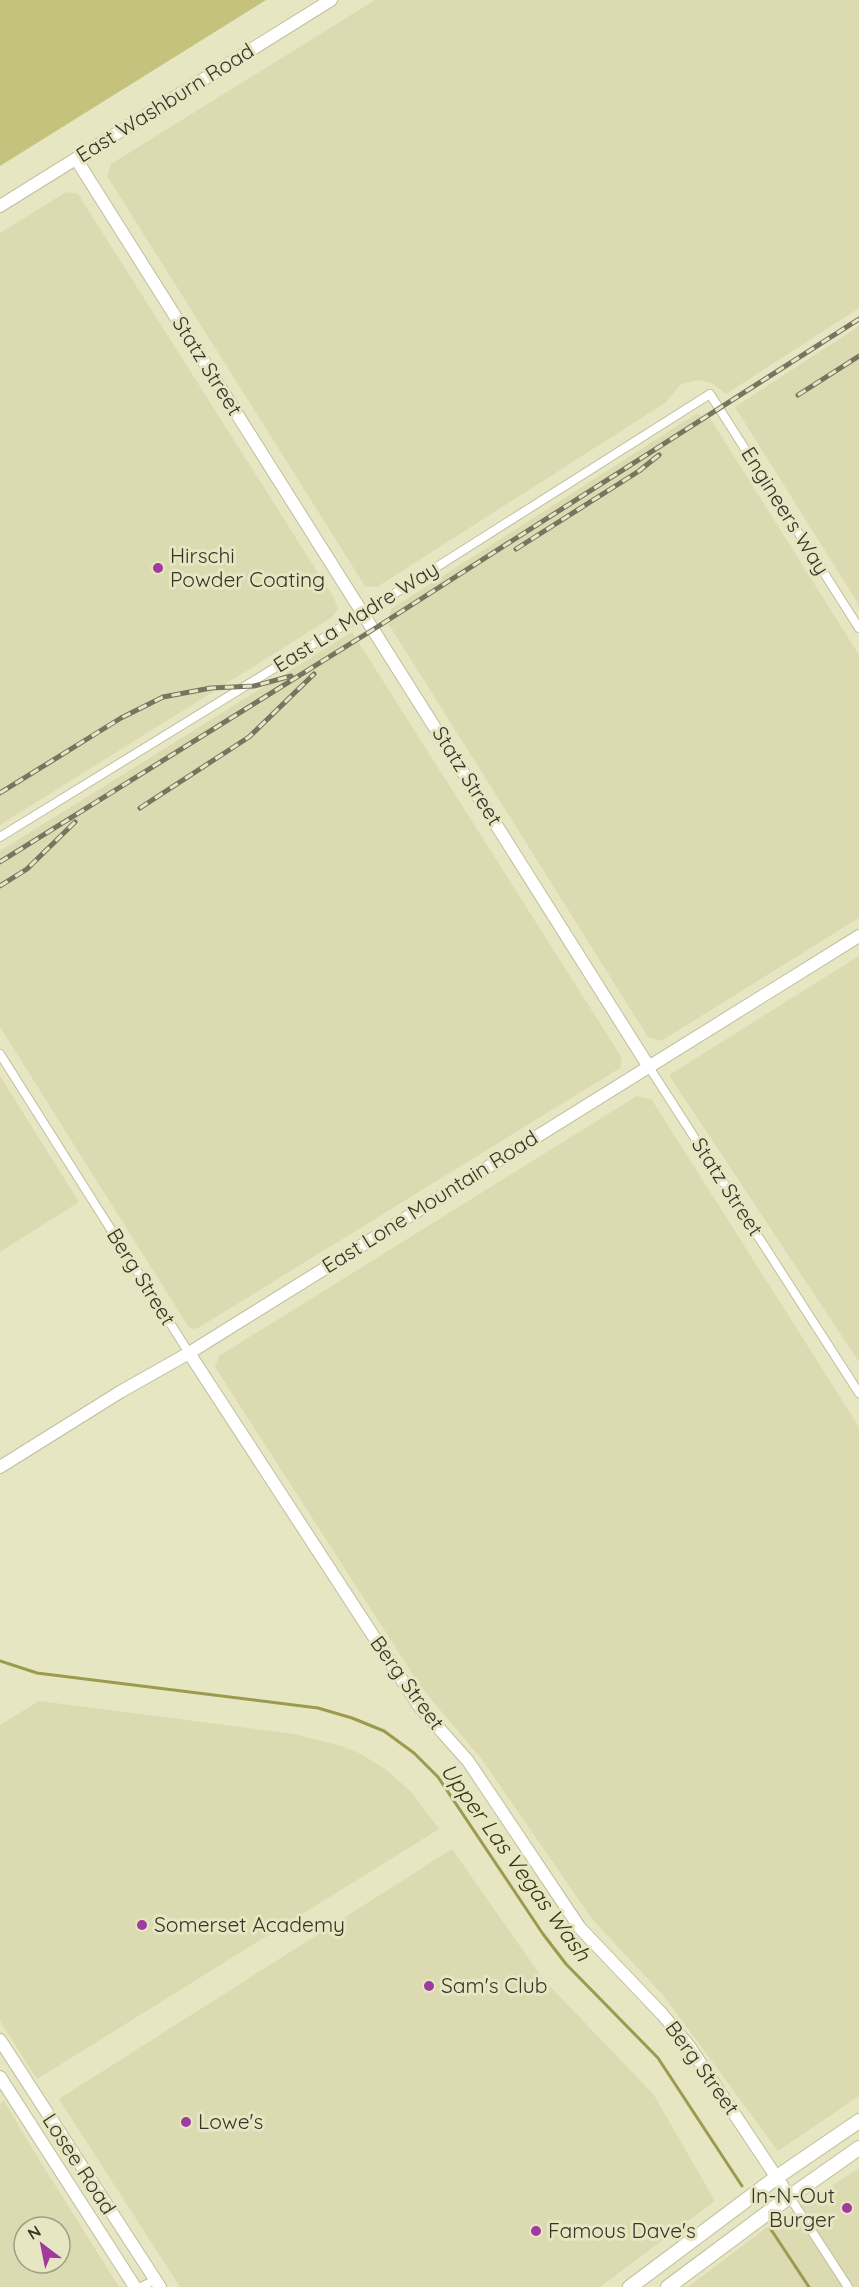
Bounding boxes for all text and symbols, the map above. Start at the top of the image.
street label: East Washburn Road [71,37,258,167]
street label: Statz Street [167,311,249,420]
street label: Engineers Way [736,442,836,579]
place label: Hirschi Powder Coating [170,542,325,592]
street label: East La Madre Way [268,555,443,677]
marker: Hirschi Powder Coating [151,561,165,575]
street label: Statz Street [427,721,509,830]
street label: East Lone Mountain Road [317,1124,542,1278]
street label: Statz Street [686,1132,769,1240]
street label: Berg Street [102,1223,182,1330]
street label: Berg Street [365,1630,451,1734]
water label: Upper Las Vegas Wash [435,1758,597,1967]
place label: Somerset Academy [154,1911,345,1937]
marker: Somerset Academy [135,1918,149,1932]
place label: Sam's Club [441,1972,547,1998]
marker: Sam's Club [422,1979,436,1993]
street label: Berg Street [660,2015,746,2119]
street label: Losee Road [38,2108,122,2219]
place label: Lowe's [198,2108,263,2134]
marker: Lowe's [179,2115,193,2129]
place label: In-N-Out Burger [751,2182,835,2232]
marker: In-N-Out Burger [840,2201,854,2215]
north arrow [12,2215,72,2275]
place label: Famous Dave's [548,2217,696,2243]
text: N [24,2221,44,2244]
marker: Famous Dave's [529,2224,543,2238]

